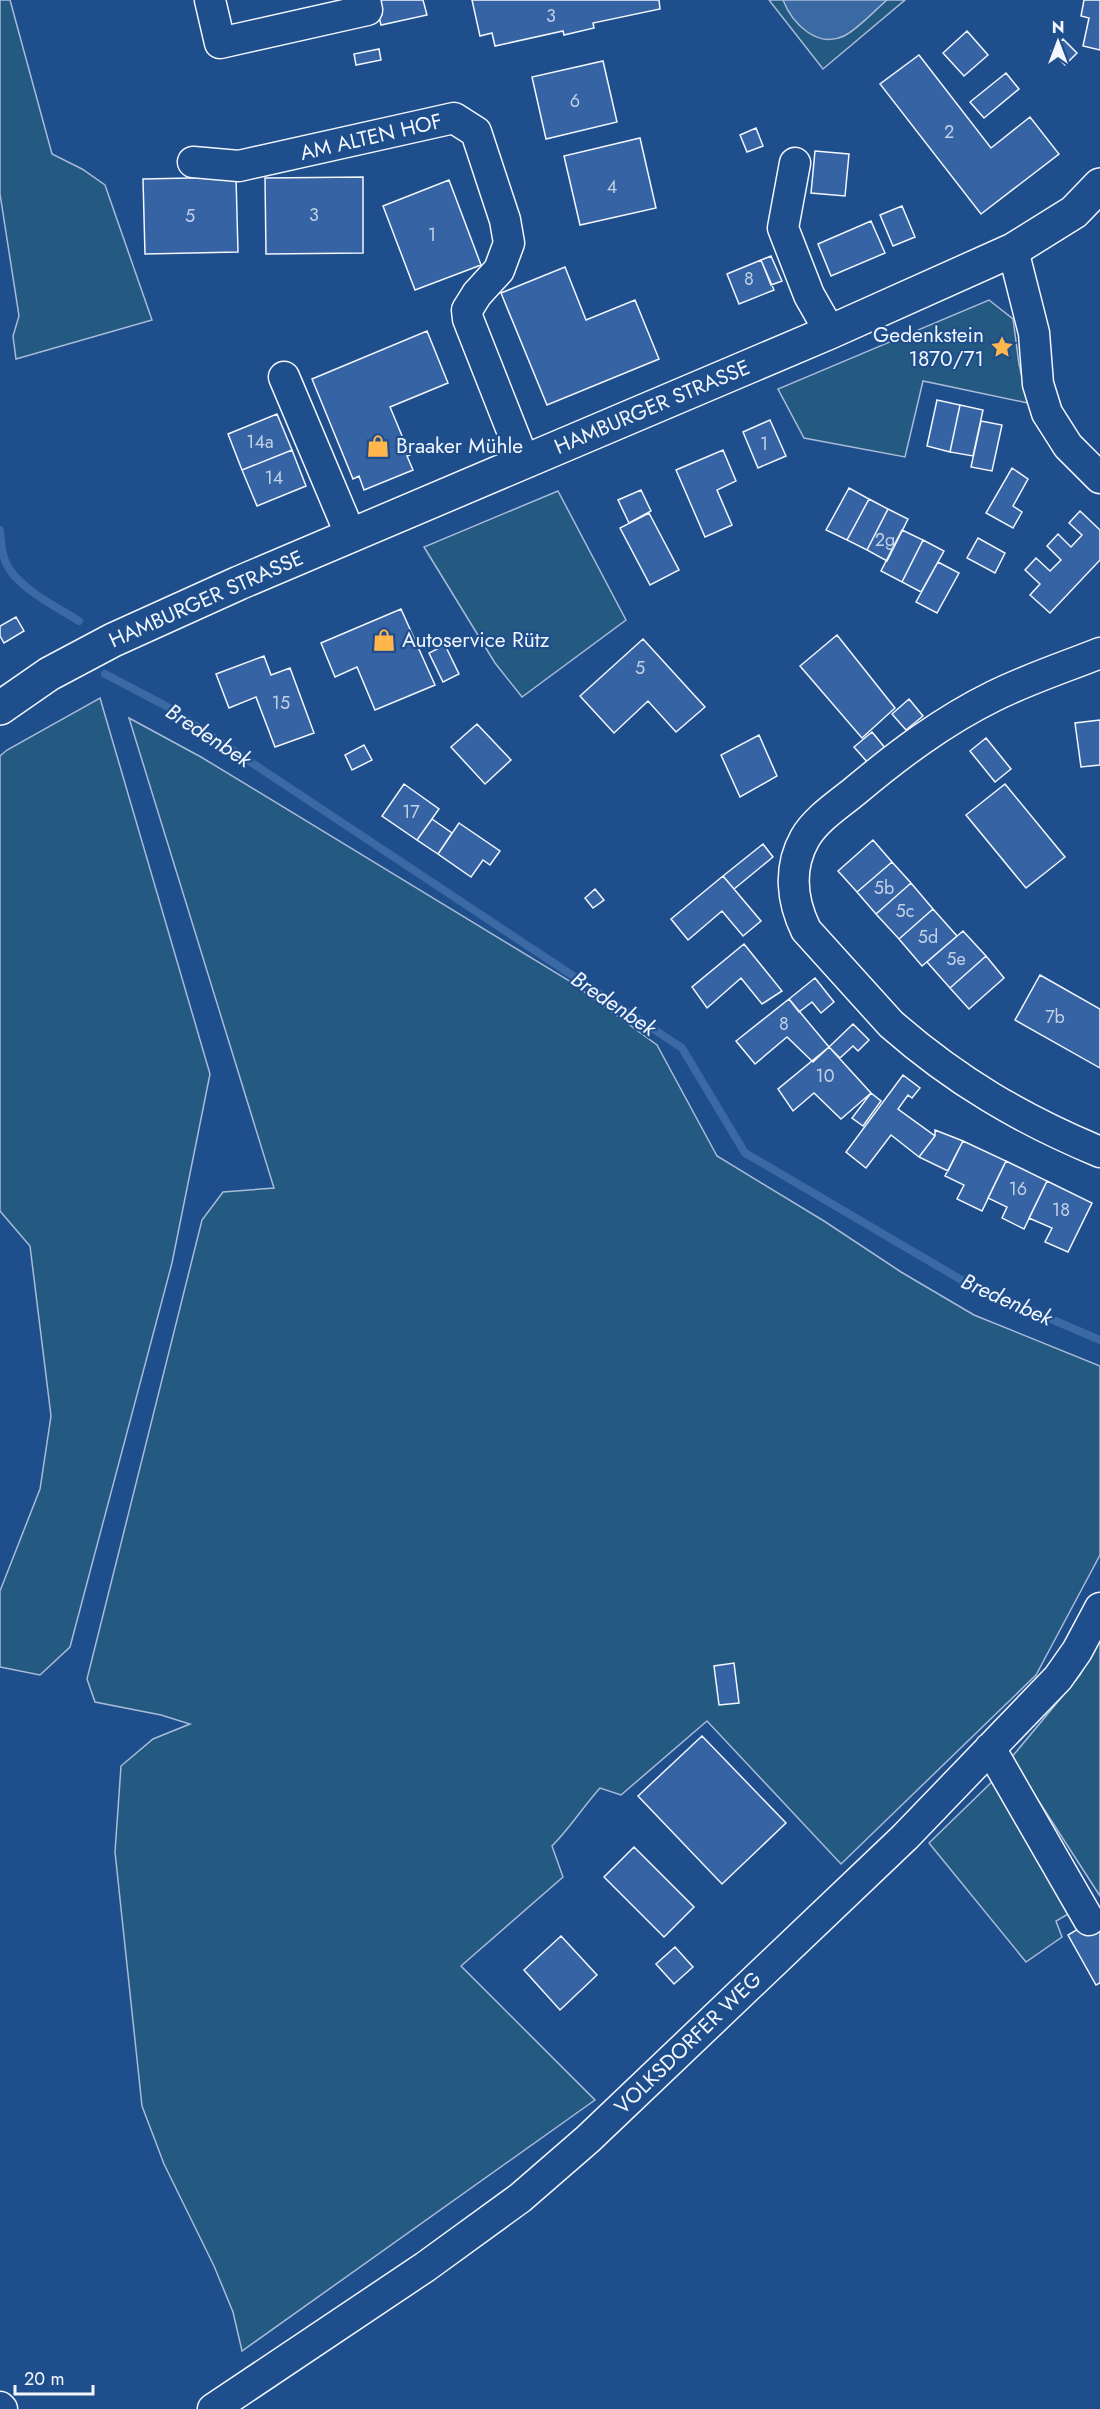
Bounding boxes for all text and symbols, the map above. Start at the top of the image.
house number: 3 [546,3,556,29]
north arrow [1028,12,1088,72]
text: N [1052,16,1064,39]
house number: 6 [570,88,580,114]
street label: AM ALTEN HOF [297,106,445,168]
house number: 2 [944,119,954,145]
house number: 4 [607,174,617,200]
house number: 3 [309,202,319,228]
house number: 5 [185,203,195,229]
house number: 1 [428,222,436,248]
house number: 8 [744,266,754,292]
place label: Gedenkstein 1870/71 [873,320,984,374]
place icon: Gedenkstein 1870/71 [989,334,1015,360]
street label: HAMBURGER STRASSE [550,352,754,462]
house number: 14a [246,429,274,455]
place label: Braaker Mühle [396,431,523,461]
house number: 1 [760,431,768,457]
shop icon: Braaker Mühle [365,433,391,459]
house number: 14 [265,465,283,491]
house number: 2g [875,527,895,553]
street label: HAMBURGER STRASSE [104,543,308,655]
place label: Autoservice Rütz [402,625,550,655]
shop icon: Autoservice Rütz [371,627,397,653]
house number: 5 [635,655,645,681]
house number: 15 [272,690,290,716]
water label: Bredenbek [160,695,260,776]
house number: 17 [402,799,420,825]
house number: 5b [874,875,894,901]
house number: 5c [896,898,914,924]
house number: 5d [918,924,938,950]
house number: 5e [946,946,966,972]
water label: Bredenbek [565,963,664,1044]
house number: 7b [1045,1004,1065,1030]
house number: 8 [779,1011,789,1037]
house number: 10 [816,1063,835,1089]
house number: 16 [1009,1176,1027,1202]
house number: 18 [1052,1197,1070,1223]
water label: Bredenbek [956,1265,1059,1334]
street label: VOLKSDORFER WEG [608,1965,768,2121]
scale bar [15,2358,93,2396]
text: 20 m [24,2366,64,2392]

